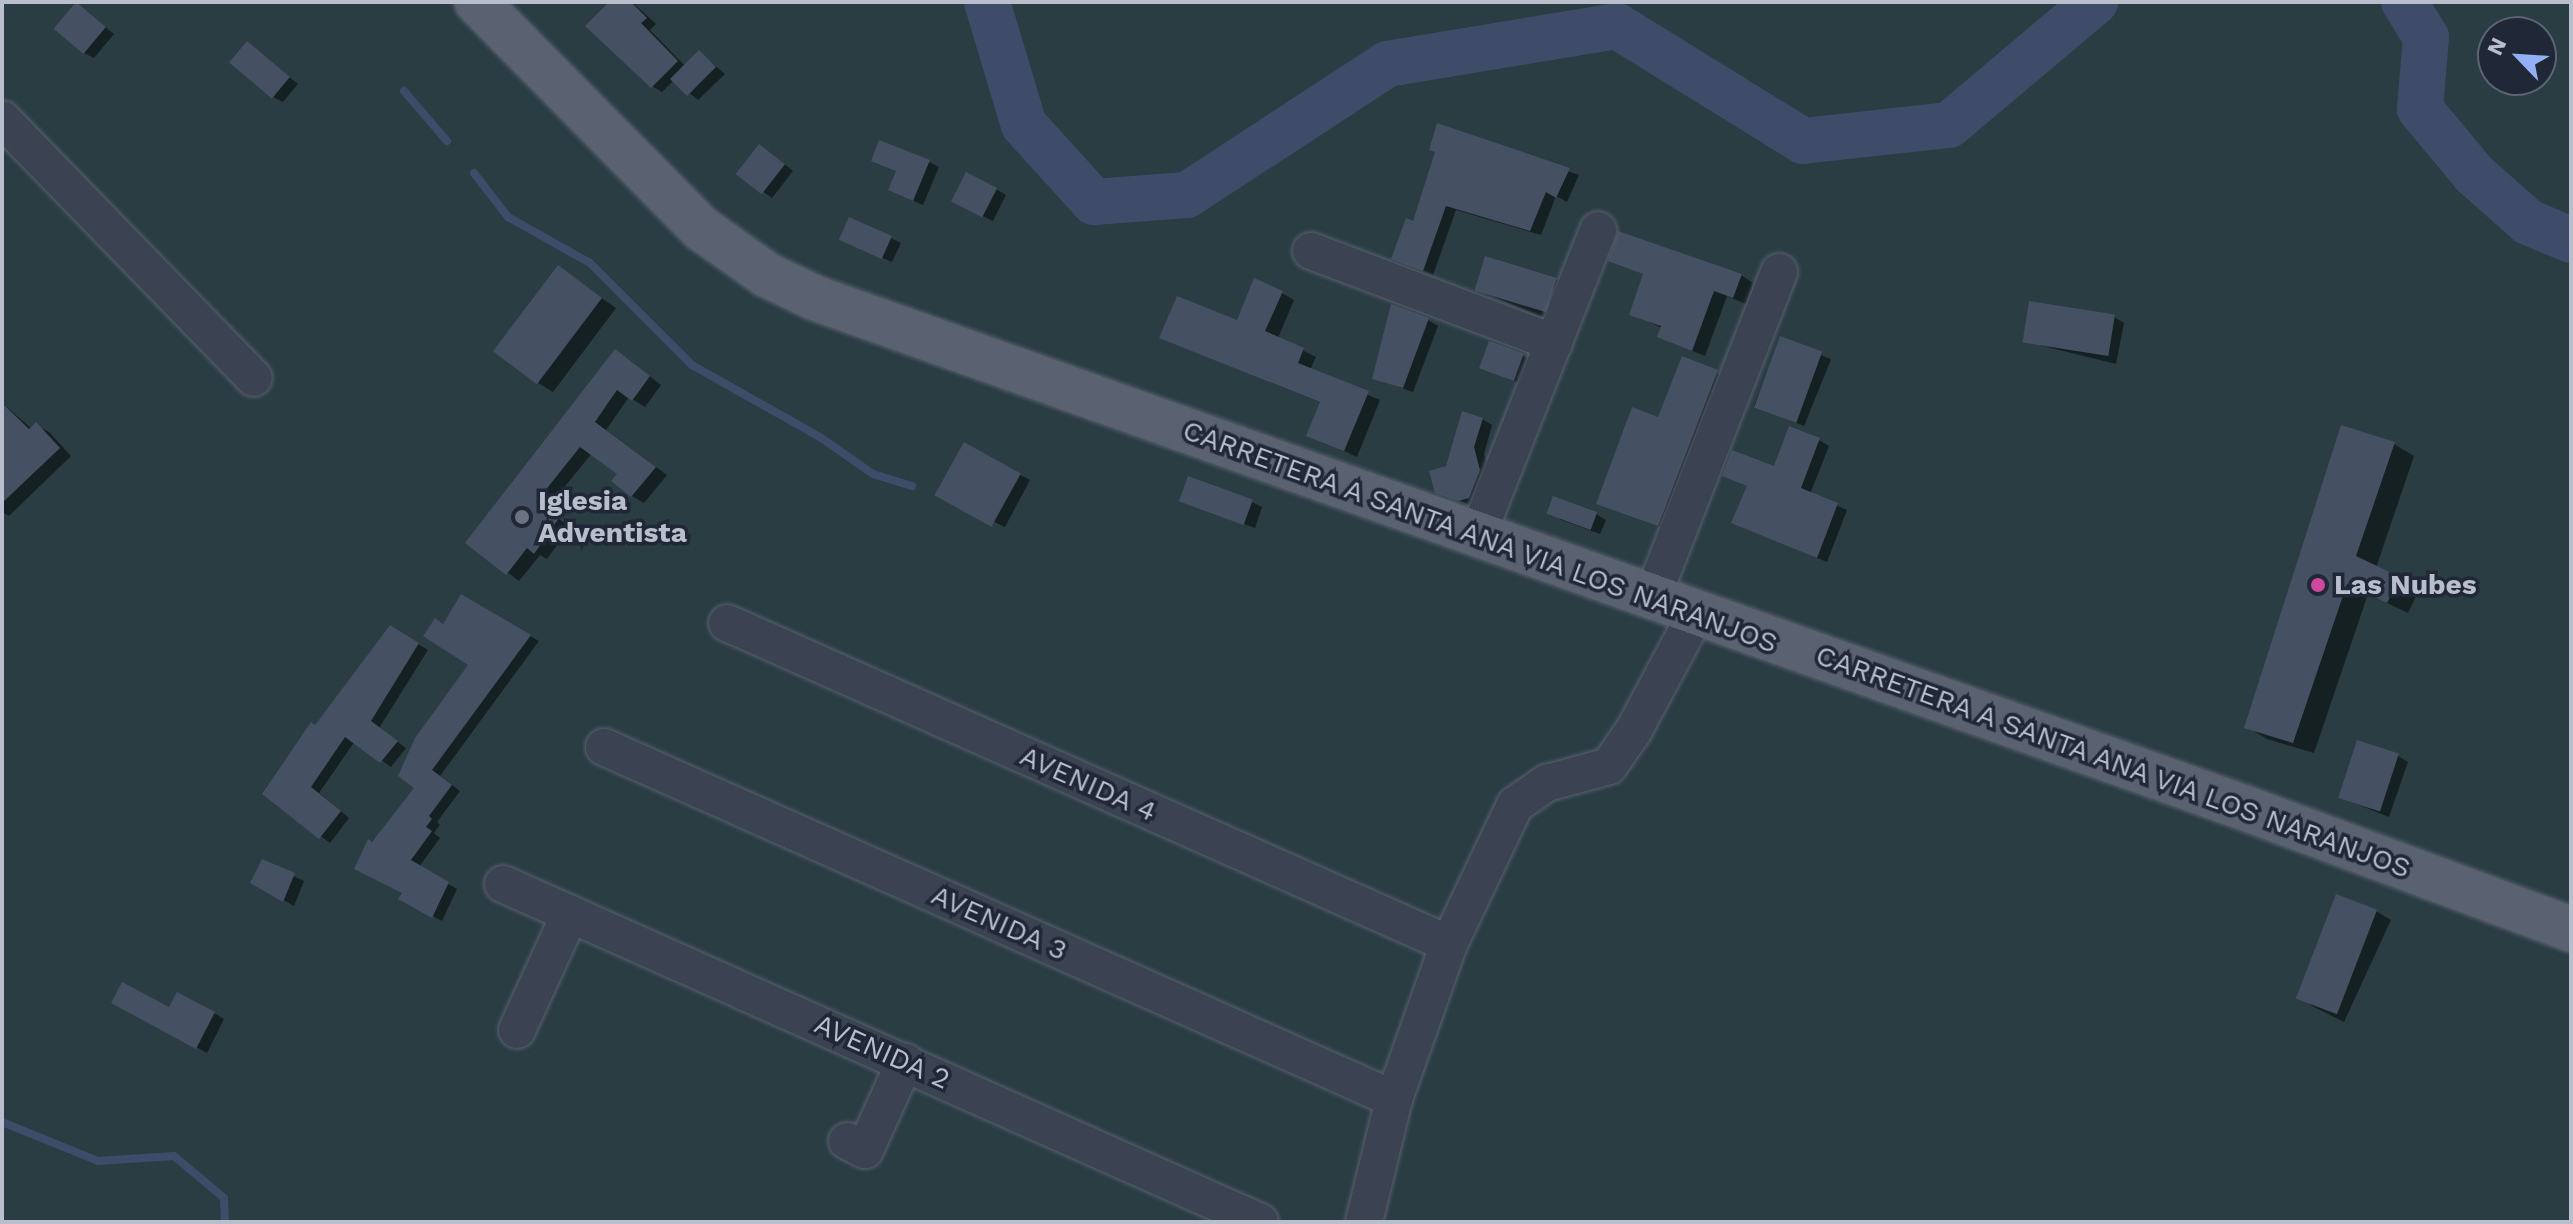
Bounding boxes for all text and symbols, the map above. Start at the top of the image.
north arrow [2477,16,2557,96]
text: N [2482,34,2511,59]
street label: CARRETERA A SANTA ANA VIA LOS NARANJOS [1174,412,1786,662]
place label: Iglesia Adventista [538,484,687,550]
marker: Iglesia Adventista [513,508,531,526]
place label: Las Nubes [2334,568,2477,602]
marker: Las Nubes [2309,576,2327,594]
street label: CARRETERA A SANTA ANA VIA LOS NARANJOS [1807,637,2419,887]
street label: AVENIDA 4 [1014,739,1162,829]
street label: AVENIDA 3 [926,878,1072,968]
street label: AVENIDA 2 [809,1007,955,1097]

